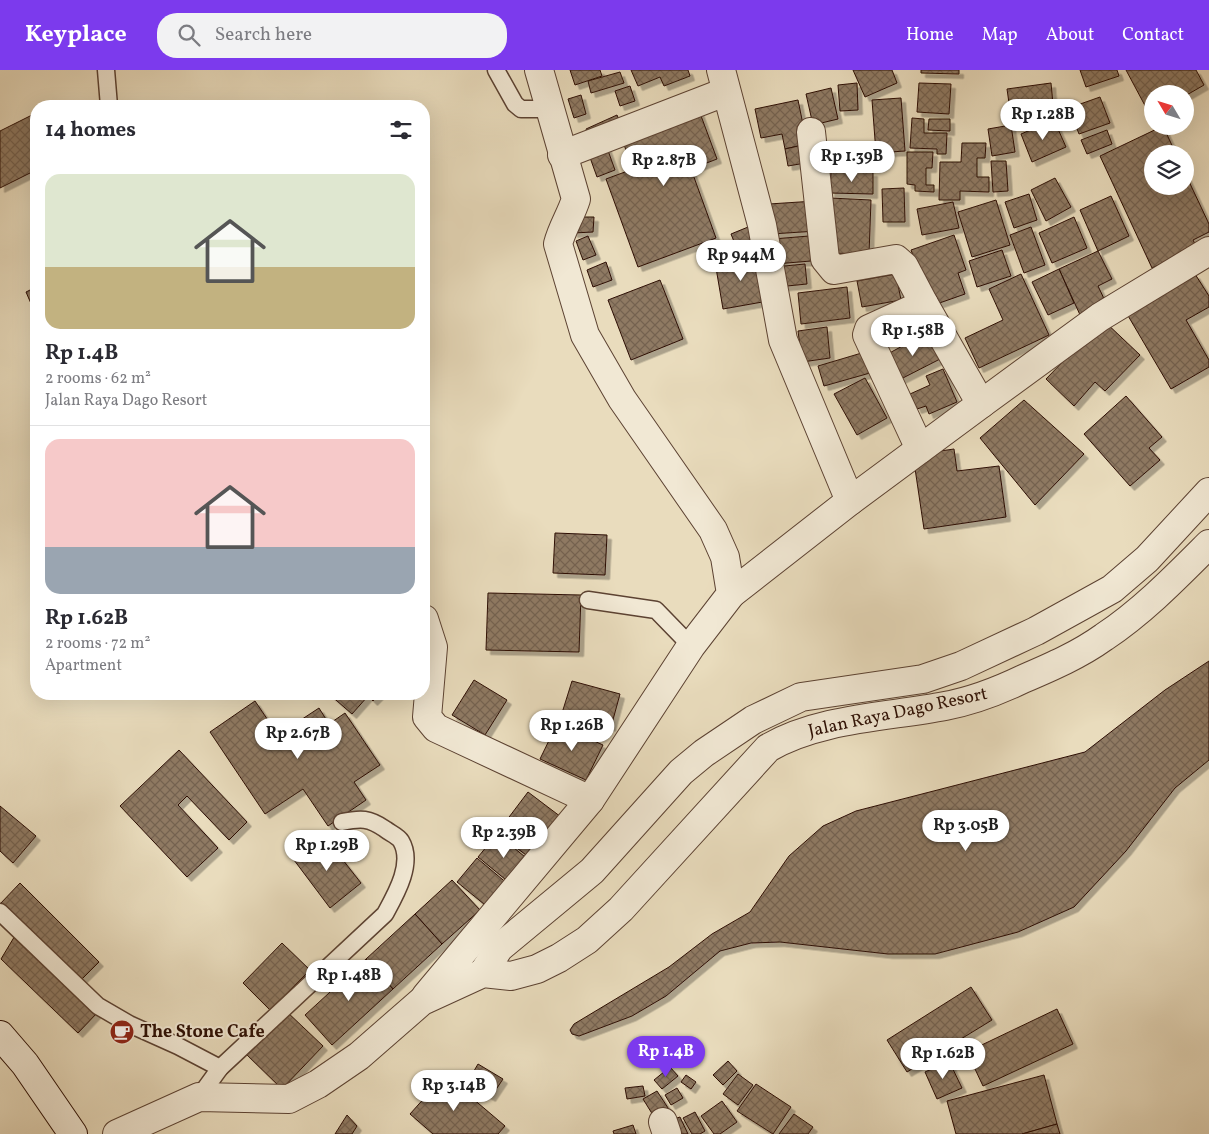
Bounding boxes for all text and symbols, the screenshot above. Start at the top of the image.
search box [157,13,507,58]
text: Keyplace [25,18,127,52]
icon: search [175,21,203,49]
text: Search here [215,22,312,48]
text: Home [906,23,954,48]
text: Map [982,23,1018,48]
text: About [1046,23,1094,48]
text: Contact [1122,23,1184,48]
north arrow [1144,85,1194,135]
map controls [1144,85,1194,195]
pin: Rp 1.28B [991,98,1095,141]
text: Rp 1.28B [1011,104,1075,126]
text: 14 homes [45,116,136,145]
icon: filters [387,116,415,144]
pin: Rp 1.39B [800,140,904,183]
pin: Rp 2.87B [612,144,716,187]
button: layers [1144,145,1194,195]
text: Rp 1.39B [821,146,883,168]
text: Rp 2.87B [632,150,696,172]
icon: home [185,206,275,296]
pin: Rp 944M [695,240,787,282]
text: Rp 944M [707,245,775,267]
pin: Rp 1.58B [861,314,965,357]
text: Rp 1.58B [882,320,944,342]
text: Rp 1.4B [45,339,118,368]
text: 2 rooms · 62 m² [45,368,151,390]
text: Jalan Raya Dago Resort [45,390,207,412]
icon: home [185,472,275,562]
text: Rp 1.62B [45,604,128,633]
text: 2 rooms · 72 m² [45,633,150,655]
text: Apartment [45,655,122,677]
street label: Jalan Raya Dago Resort [806,682,990,744]
pin: Rp 1.26B [520,710,624,752]
text: Rp 1.26B [540,715,604,737]
pin: Rp 2.67B [246,718,350,760]
text: Rp 2.67B [266,723,330,745]
pin: Rp 3.05B [914,810,1018,852]
text: Rp 3.05B [933,815,999,837]
pin: Rp 2.39B [452,816,556,859]
text: Rp 2.39B [472,822,536,844]
pin: Rp 1.29B [275,830,379,872]
text: Rp 1.29B [295,835,359,857]
pin: Rp 1.48B [297,960,401,1002]
text: Rp 1.48B [317,965,381,987]
cafe icon: The Stone Cafe [109,1019,135,1045]
place label: The Stone Cafe [140,1020,265,1045]
pin: Rp 1.4B [620,1036,712,1078]
pin: Rp 1.62B [891,1038,995,1080]
text: Rp 1.4B [638,1041,694,1063]
text: Rp 1.62B [911,1043,975,1065]
pin: Rp 3.14B [402,1070,506,1112]
text: Rp 3.14B [422,1075,486,1097]

